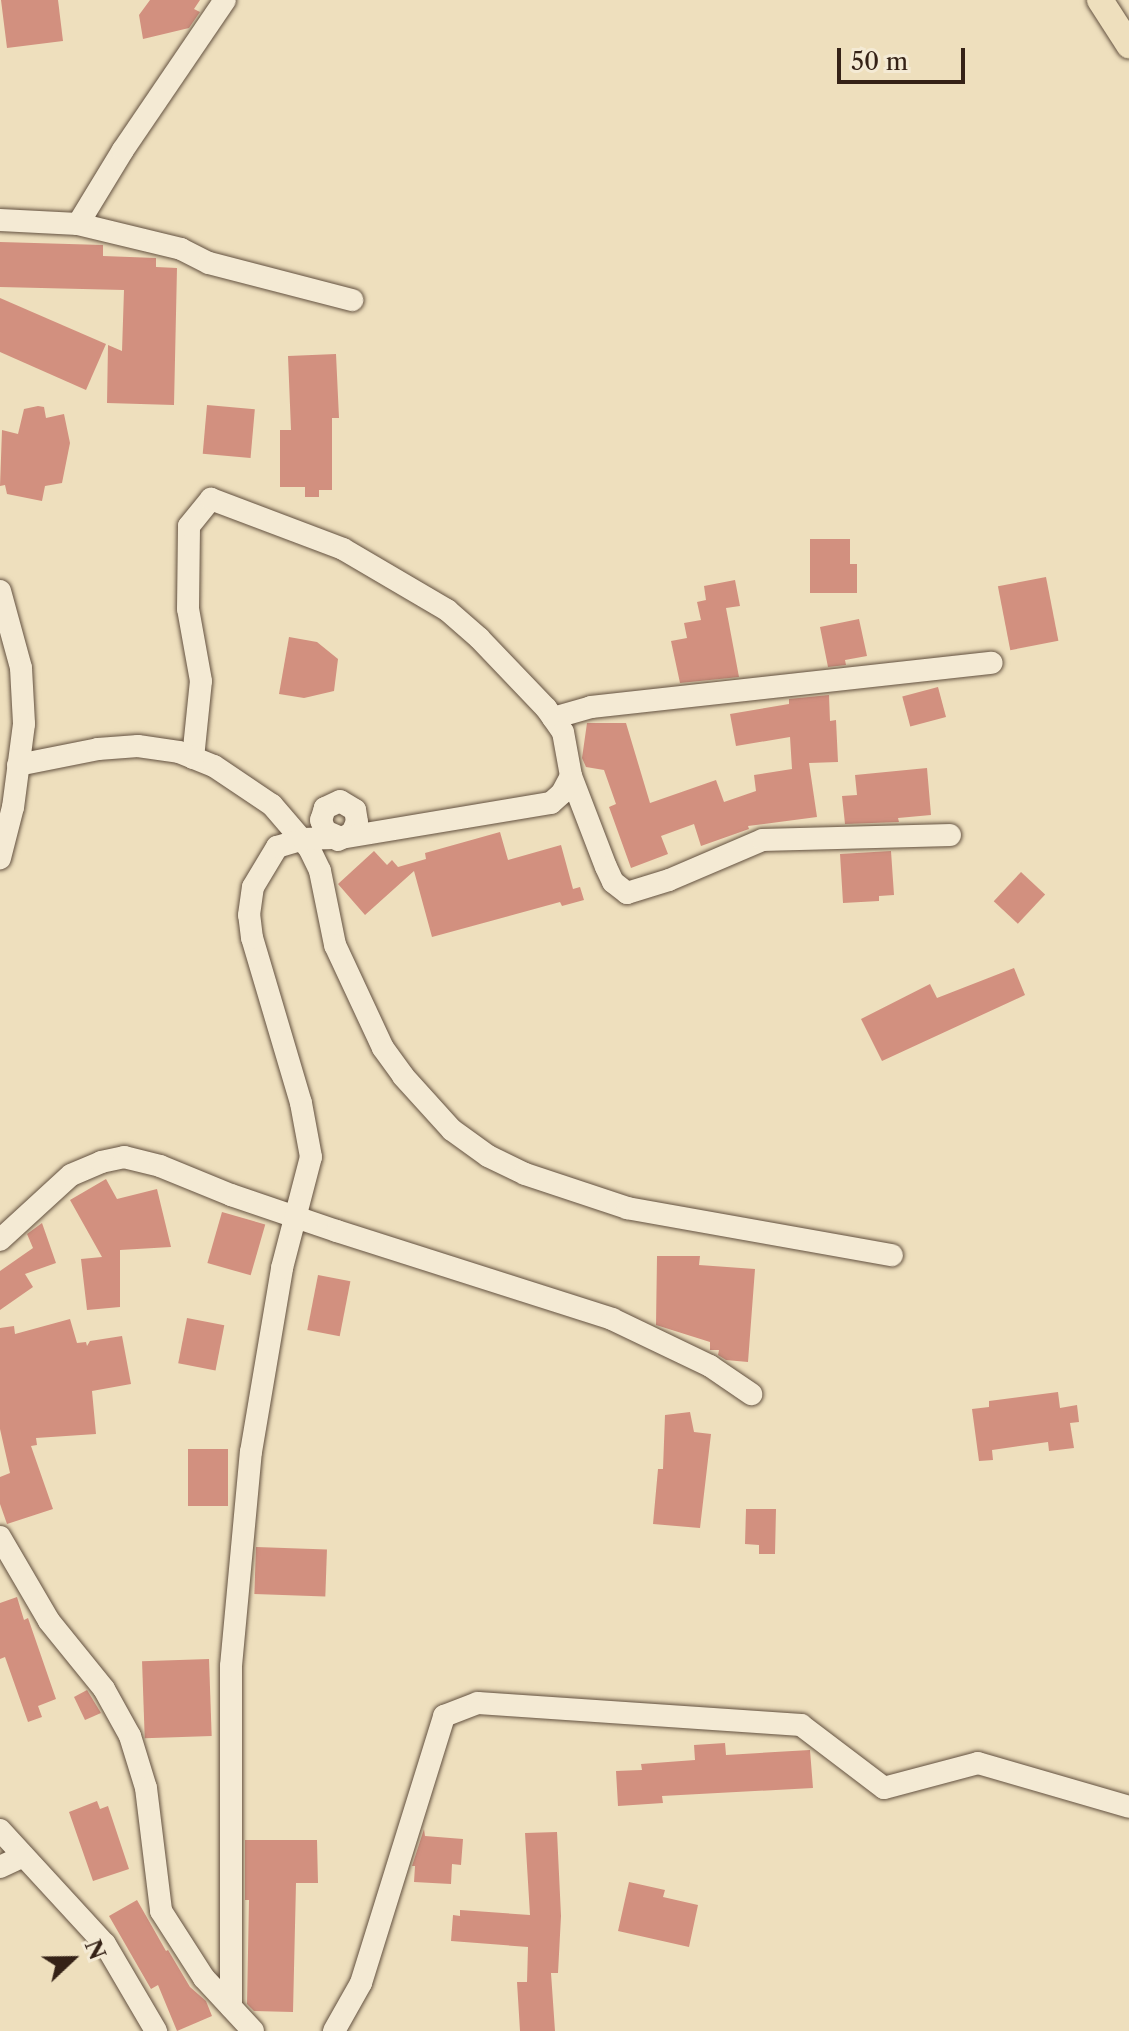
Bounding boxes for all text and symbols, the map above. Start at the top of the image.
scale bar [841,32,969,82]
text: 50 m [851,47,908,76]
north arrow [32,1919,112,1999]
text: N [79,1936,111,1964]

